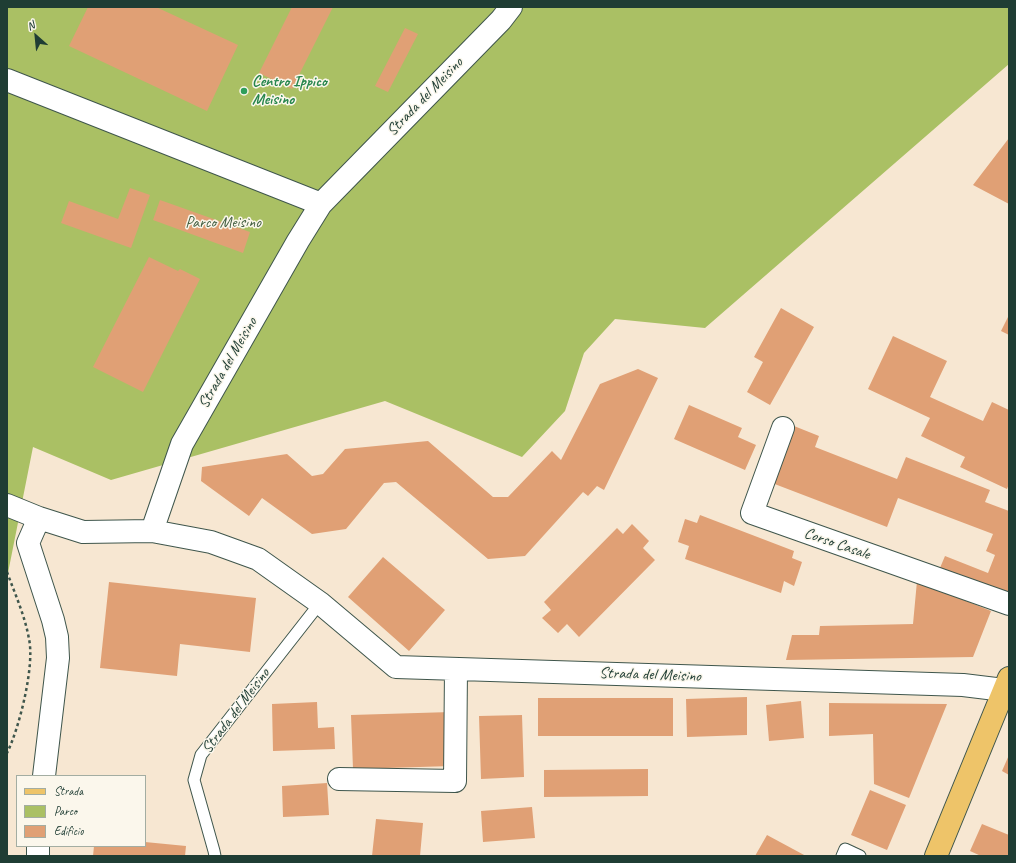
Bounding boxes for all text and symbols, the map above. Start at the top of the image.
north arrow [16,16,56,56]
text: N [24,18,37,33]
street label: Strada del Meisino [383,54,467,140]
place label: Centro Ippico Meisino [252,72,327,110]
marker: Centro Ippico Meisino [239,86,249,96]
park label: Parco Meisino [185,213,261,233]
street label: Strada del Meisino [194,314,262,412]
street label: Corso Casale [802,524,872,564]
street label: Strada del Meisino [599,664,701,686]
street label: Strada del Meisino [198,665,274,757]
legend [16,775,146,847]
text: Strada [54,783,83,799]
text: Parco [54,803,77,819]
text: Edificio [54,823,84,839]

